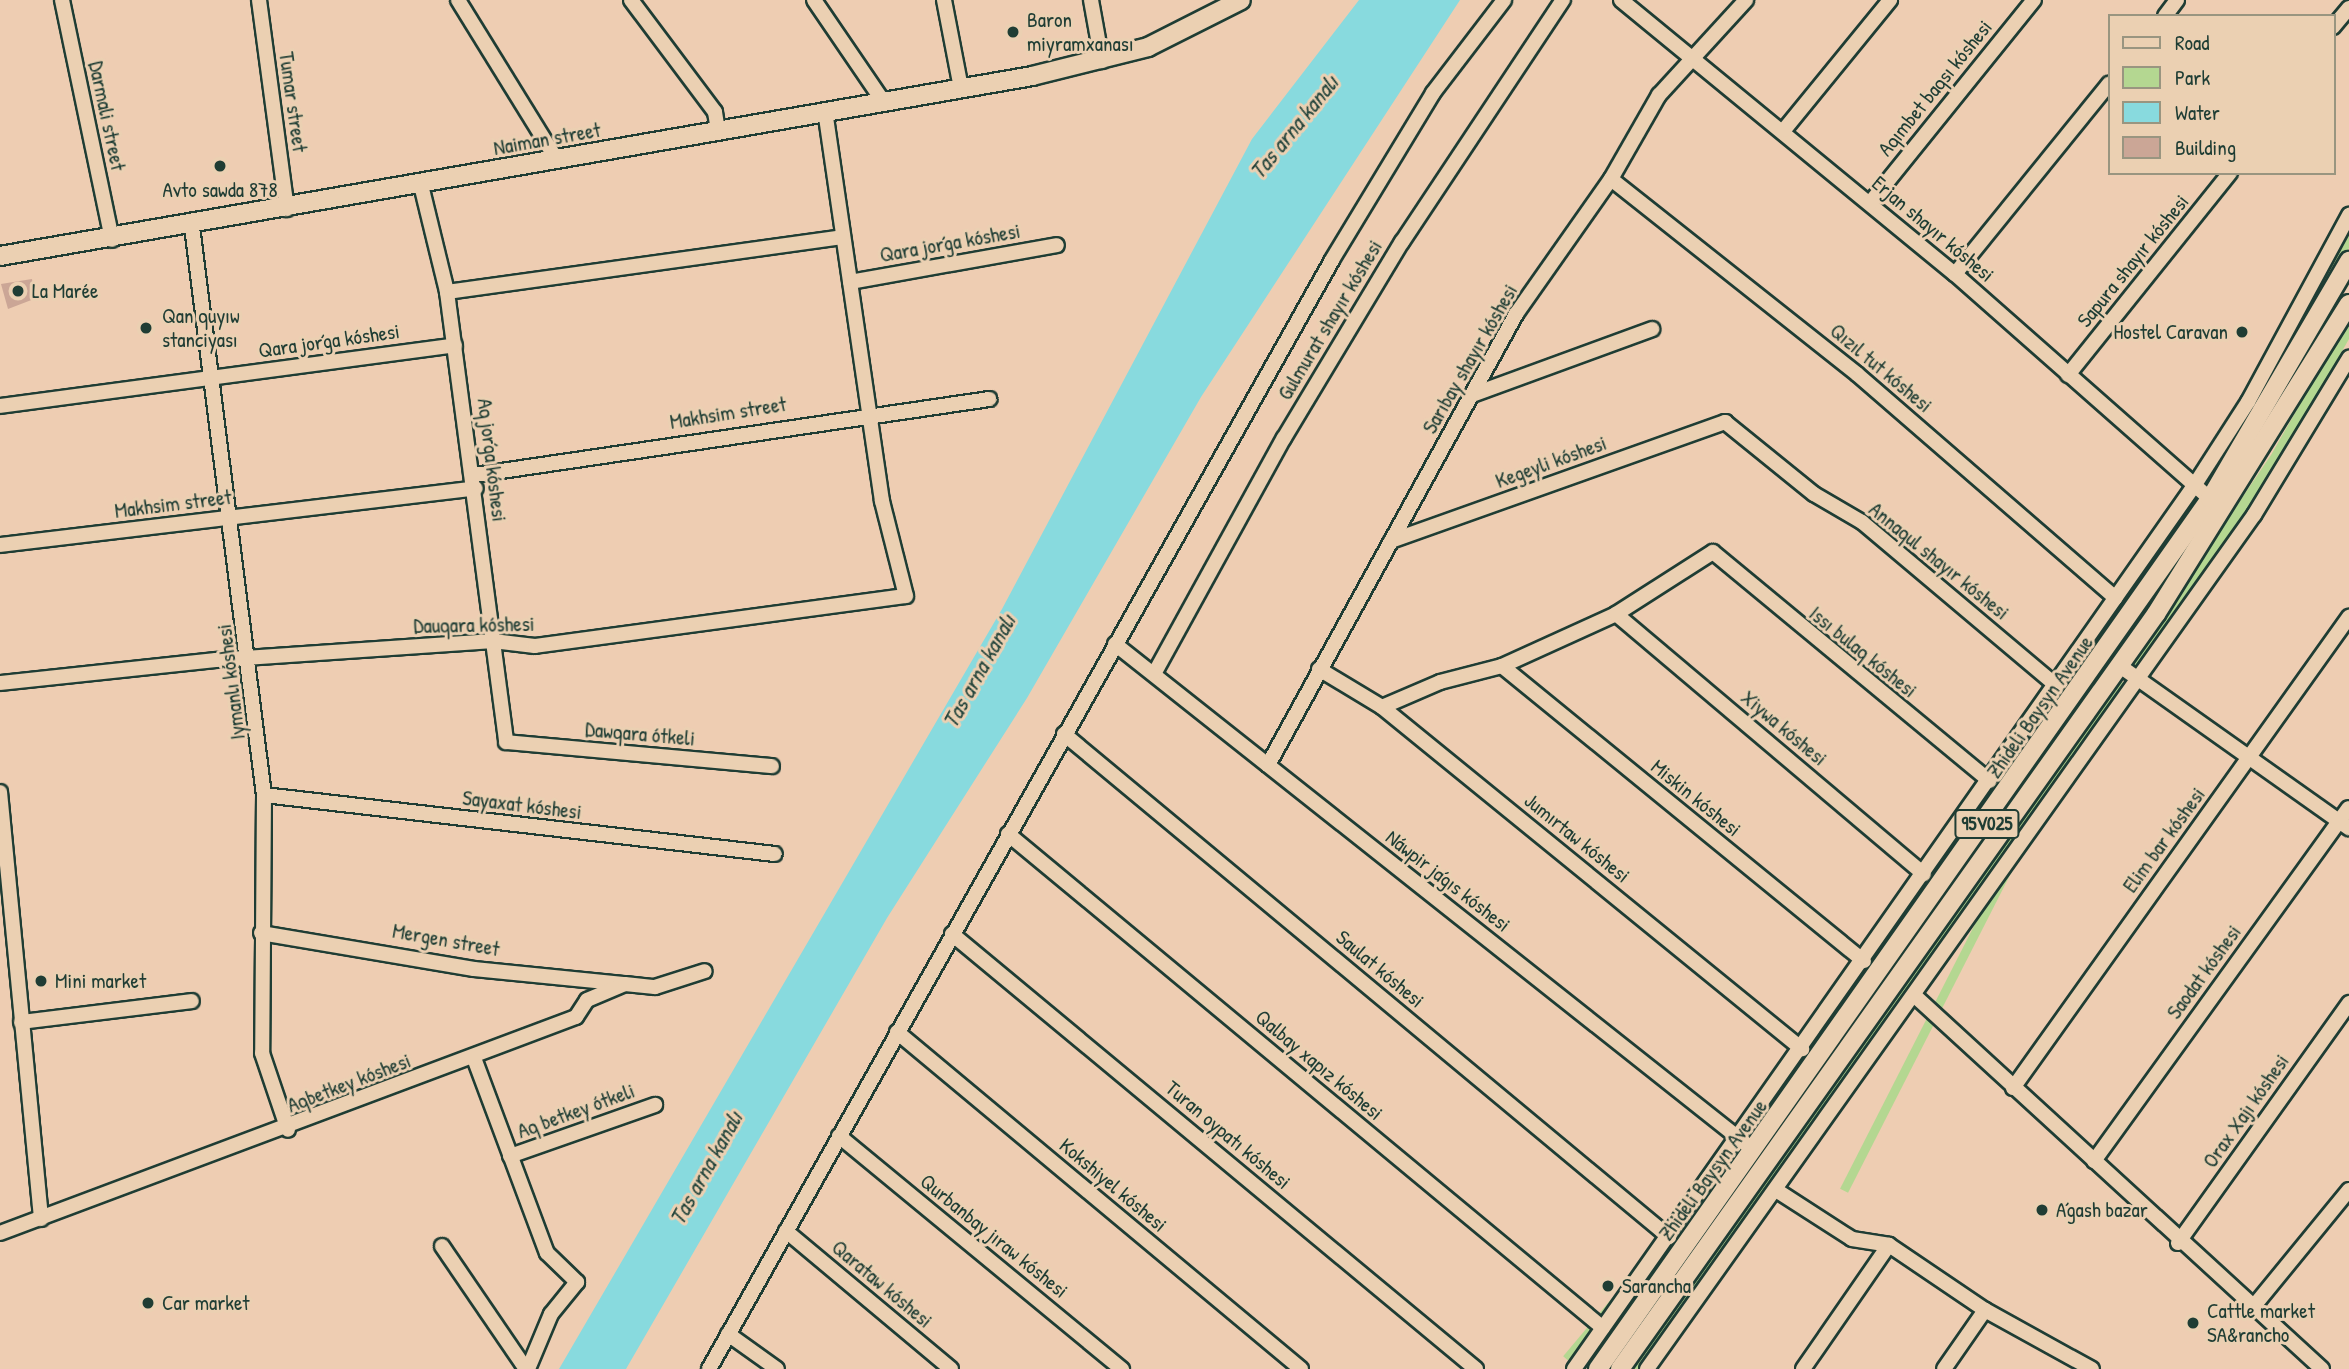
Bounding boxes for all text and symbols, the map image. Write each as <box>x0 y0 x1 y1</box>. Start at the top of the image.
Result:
place label: Baron miyramxanası <box>1027 7 1134 57</box>
legend <box>2108 14 2335 175</box>
street label: Aqımbet baqsı kóshesi <box>1873 15 1997 161</box>
marker: Baron miyramxanası <box>1005 24 1021 40</box>
text: Road <box>2175 28 2209 57</box>
street label: Tumar street <box>273 50 313 154</box>
street label: Darmali street <box>83 59 131 173</box>
text: Park <box>2175 63 2210 92</box>
water label: Tas arna kanalı <box>1244 69 1344 185</box>
text: Water <box>2175 98 2220 127</box>
street label: Naiman street <box>491 117 603 161</box>
text: Building <box>2175 133 2236 162</box>
marker: Avto sawda 878 <box>212 158 228 174</box>
street label: Erjan shayır kóshesi <box>1867 171 1999 287</box>
place label: Avto sawda 878 <box>162 177 278 203</box>
street label: Sapura shayır kóshesi <box>2072 190 2194 332</box>
street label: Qara jorǵa kóshesi <box>878 218 1022 268</box>
street label: Gulmurat shayır kóshesi <box>1272 236 1388 404</box>
place label: La Marée <box>32 278 98 304</box>
street label: Sarıbay shayır kóshesi <box>1417 280 1523 438</box>
marker: La Marée <box>10 283 26 299</box>
place label: Qan quyıw stanciyası <box>162 303 240 353</box>
marker: Qan quyıw stanciyası <box>136 318 156 338</box>
street label: Qızıl tut kóshesi <box>1825 318 1937 418</box>
street label: Qara jorǵa kóshesi <box>257 319 401 363</box>
place label: Hostel Caravan <box>2113 319 2228 345</box>
marker: Hostel Caravan <box>2234 324 2250 340</box>
street label: Makhsim street <box>668 391 788 435</box>
street label: Aq jorǵa kóshesi <box>472 397 512 523</box>
street label: Kegeyli kóshesi <box>1492 430 1610 494</box>
street label: Makhsim street <box>113 484 233 524</box>
street label: Annaqul shayır kóshesi <box>1864 497 2014 625</box>
street label: Issı bulaq kóshesi <box>1804 601 1922 703</box>
water label: Tas arna kanalı <box>936 609 1022 733</box>
street label: Dauqara kóshesi <box>413 611 535 639</box>
street label: Iymanlı kóshesi <box>211 623 251 741</box>
street label: Zhideli Baysyn Avenue <box>1981 631 2099 783</box>
street label: Xiywa kóshesi <box>1736 685 1832 771</box>
street label: Dawqara ótkeli <box>584 717 696 751</box>
street label: Miskin kóshesi <box>1646 754 1746 842</box>
street label: Elim bar kóshesi <box>2117 783 2211 897</box>
street label: Sayaxat kóshesi <box>461 785 583 825</box>
street label: Jumırtaw kóshesi <box>1519 788 1635 888</box>
road number: 95V025 <box>1954 808 2020 839</box>
street label: Náwpir jaǵıs kóshesi <box>1381 825 1515 937</box>
street label: Mergen street <box>390 918 502 962</box>
street label: Saodat kóshesi <box>2161 920 2247 1024</box>
street label: Saulat kóshesi <box>1331 925 1429 1013</box>
place label: Mini market <box>55 968 146 994</box>
marker: Mini market <box>33 973 49 989</box>
street label: Qalbay xapız kóshesi <box>1250 1004 1388 1126</box>
street label: Aqbetkey kóshesi <box>284 1048 414 1118</box>
street label: Orax Xajı kóshesi <box>2198 1049 2294 1173</box>
street label: Turan oypatı kóshesi <box>1160 1075 1296 1195</box>
street label: Aq betkey ótkeli <box>514 1078 638 1144</box>
street label: Zhideli Baysyn Avenue <box>1653 1095 1773 1245</box>
water label: Tas arna kanalı <box>663 1106 749 1230</box>
street label: Kokshiyel kóshesi <box>1054 1133 1172 1237</box>
street label: Qurbanbay jıraw kóshesi <box>915 1169 1073 1303</box>
place label: Aǵash bazar <box>2056 1197 2148 1223</box>
marker: Aǵash bazar <box>2034 1202 2050 1218</box>
street label: Qarataw kóshesi <box>827 1235 937 1333</box>
place label: Sarancha <box>1622 1273 1691 1299</box>
marker: Sarancha <box>1600 1278 1616 1294</box>
place label: Car market <box>162 1290 250 1316</box>
marker: Car market <box>140 1295 156 1311</box>
place label: Cattle market SA&rancho <box>2207 1298 2315 1348</box>
marker: Cattle market SA&rancho <box>2185 1315 2201 1331</box>

